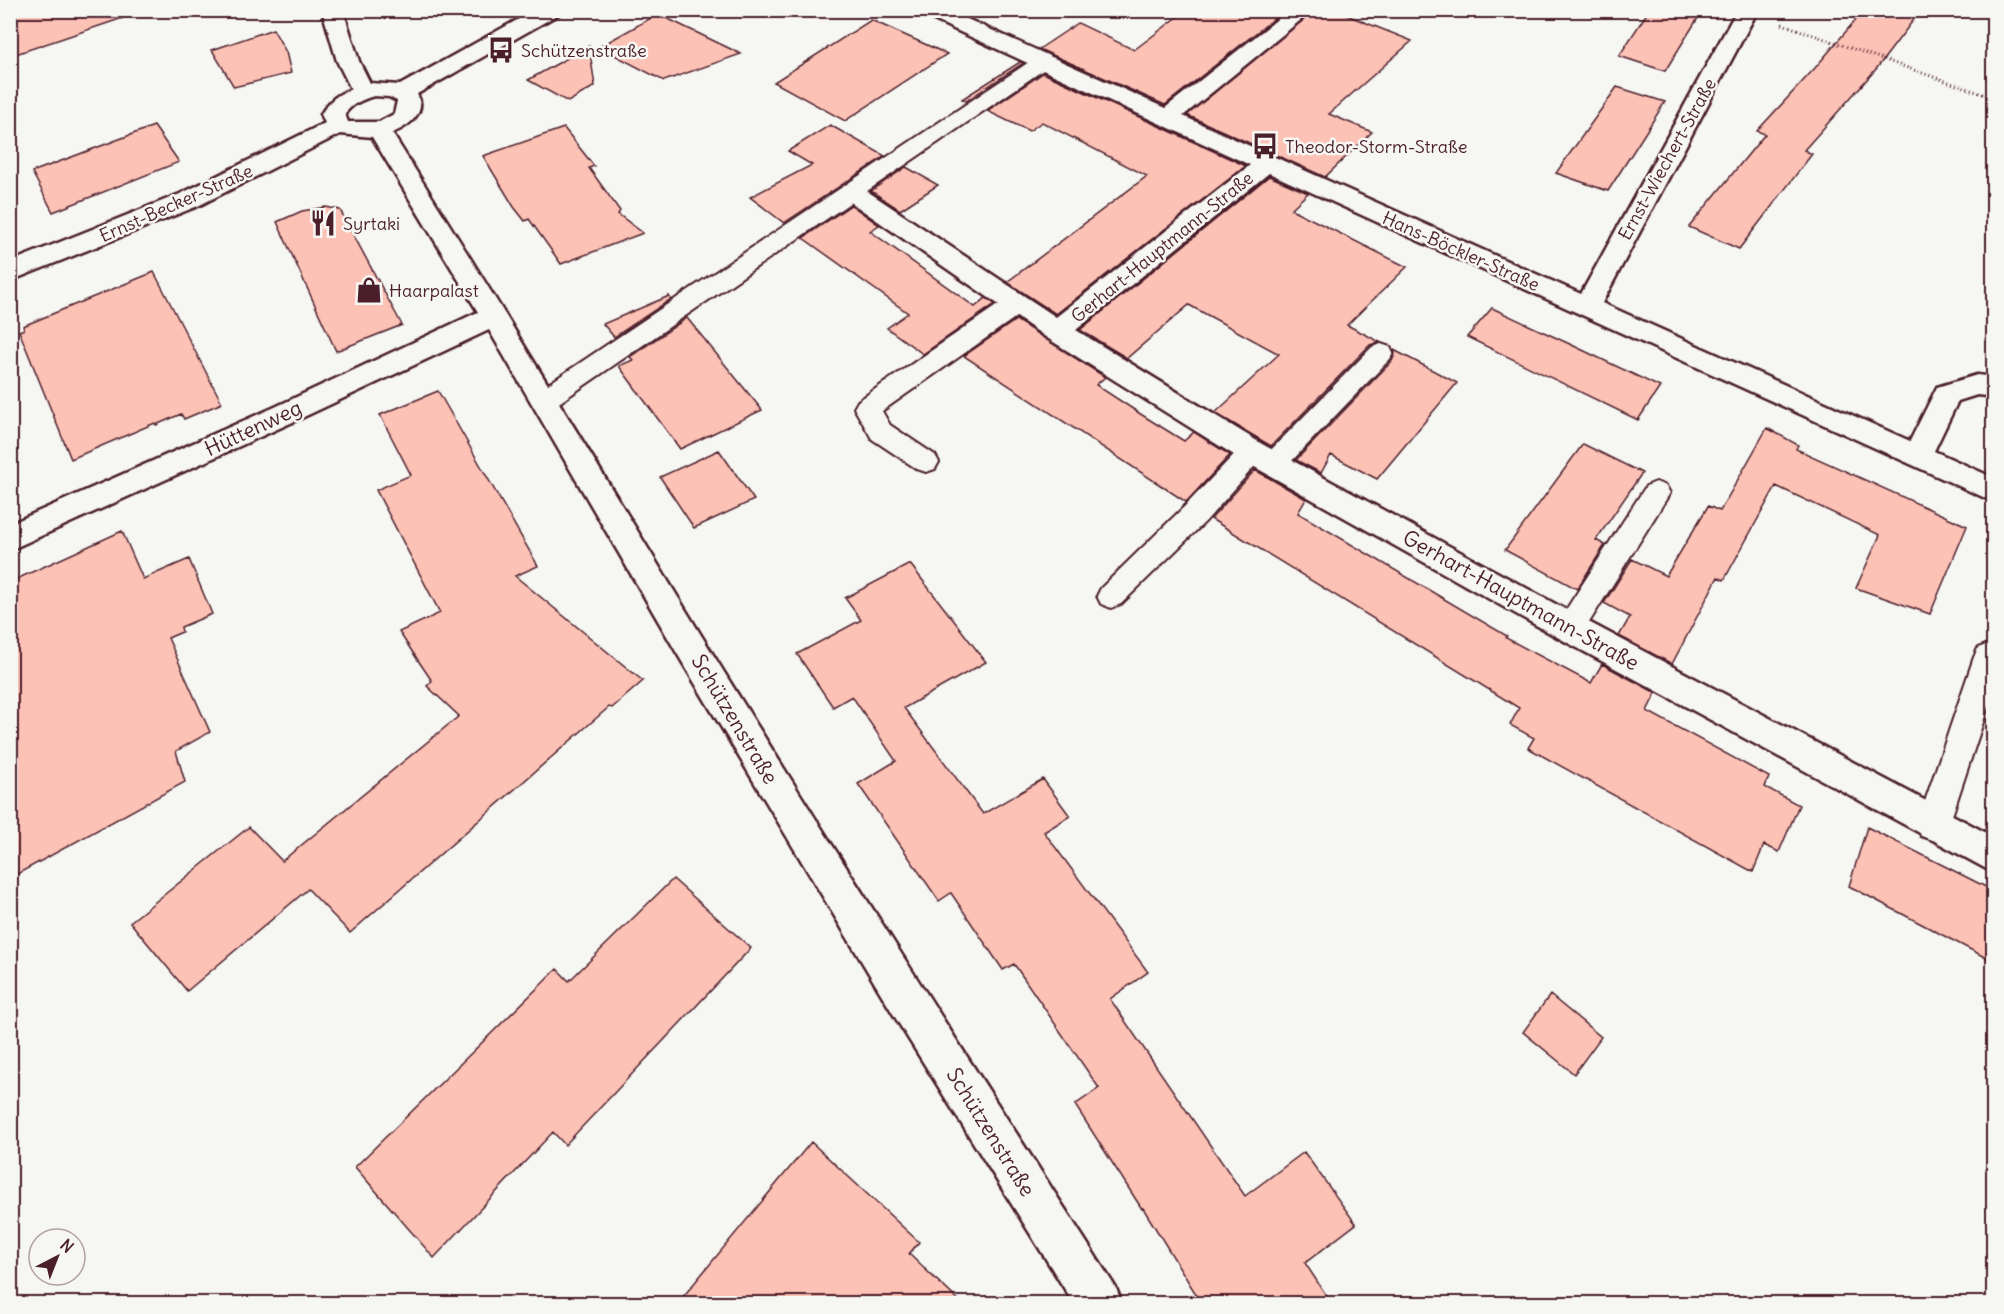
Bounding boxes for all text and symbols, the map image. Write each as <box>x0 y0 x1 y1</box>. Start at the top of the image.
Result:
bus stop icon: Schützenstraße <box>486 35 516 65</box>
place label: Schützenstraße <box>521 39 647 62</box>
street label: Ernst-Wiechert-Straße <box>1613 74 1721 244</box>
bus stop icon: Theodor-Storm-Straße <box>1250 131 1280 161</box>
place label: Theodor-Storm-Straße <box>1285 135 1468 158</box>
street label: Ernst-Becker-Straße <box>96 159 256 247</box>
street label: Gerhart-Hauptmann-Straße <box>1066 166 1258 328</box>
street label: Hans-Böckler-Straße <box>1379 206 1543 296</box>
restaurant icon: Syrtaki <box>308 208 338 238</box>
place label: Syrtaki <box>343 212 400 235</box>
shop icon: Haarpalast <box>354 275 384 305</box>
place label: Haarpalast <box>389 279 479 302</box>
street label: Hüttenweg <box>200 394 306 462</box>
street label: Gerhart-Hauptmann-Straße <box>1398 524 1644 676</box>
street label: Schützenstraße <box>686 649 784 789</box>
street label: Schützenstraße <box>941 1063 1041 1201</box>
north arrow <box>27 1227 87 1287</box>
text: N <box>56 1235 78 1257</box>

